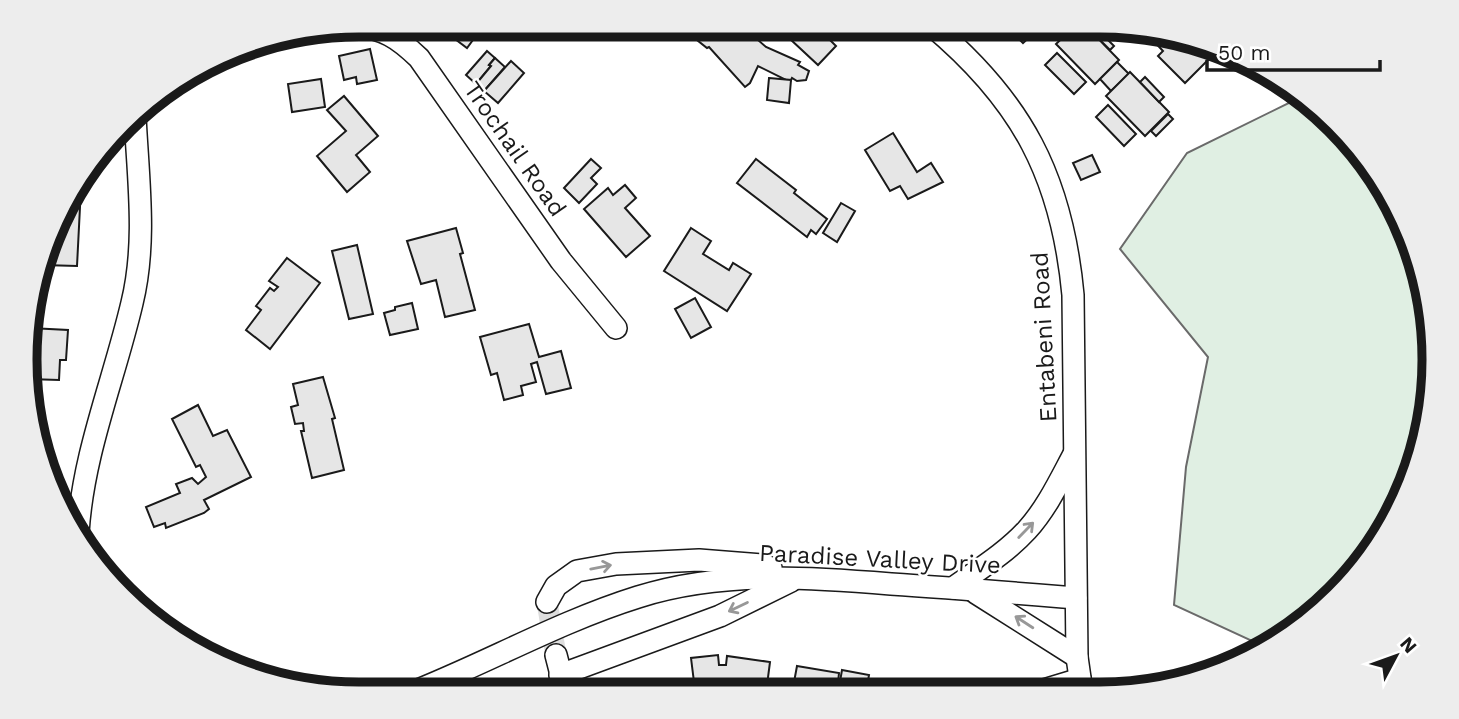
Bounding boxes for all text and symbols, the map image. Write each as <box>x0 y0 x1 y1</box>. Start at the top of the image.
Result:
scale bar <box>1207 28 1380 72</box>
text: 50 m <box>1218 40 1270 65</box>
street label: Trochail Road <box>458 76 572 222</box>
street label: Entabeni Road <box>1026 251 1062 423</box>
one-way arrow <box>1017 522 1034 539</box>
street label: Paradise Valley Drive <box>758 539 1002 579</box>
one-way arrow <box>589 559 612 573</box>
one-way arrow <box>728 600 749 614</box>
one-way arrow <box>1015 615 1034 629</box>
north arrow <box>1361 621 1431 691</box>
text: N <box>1395 632 1422 658</box>

